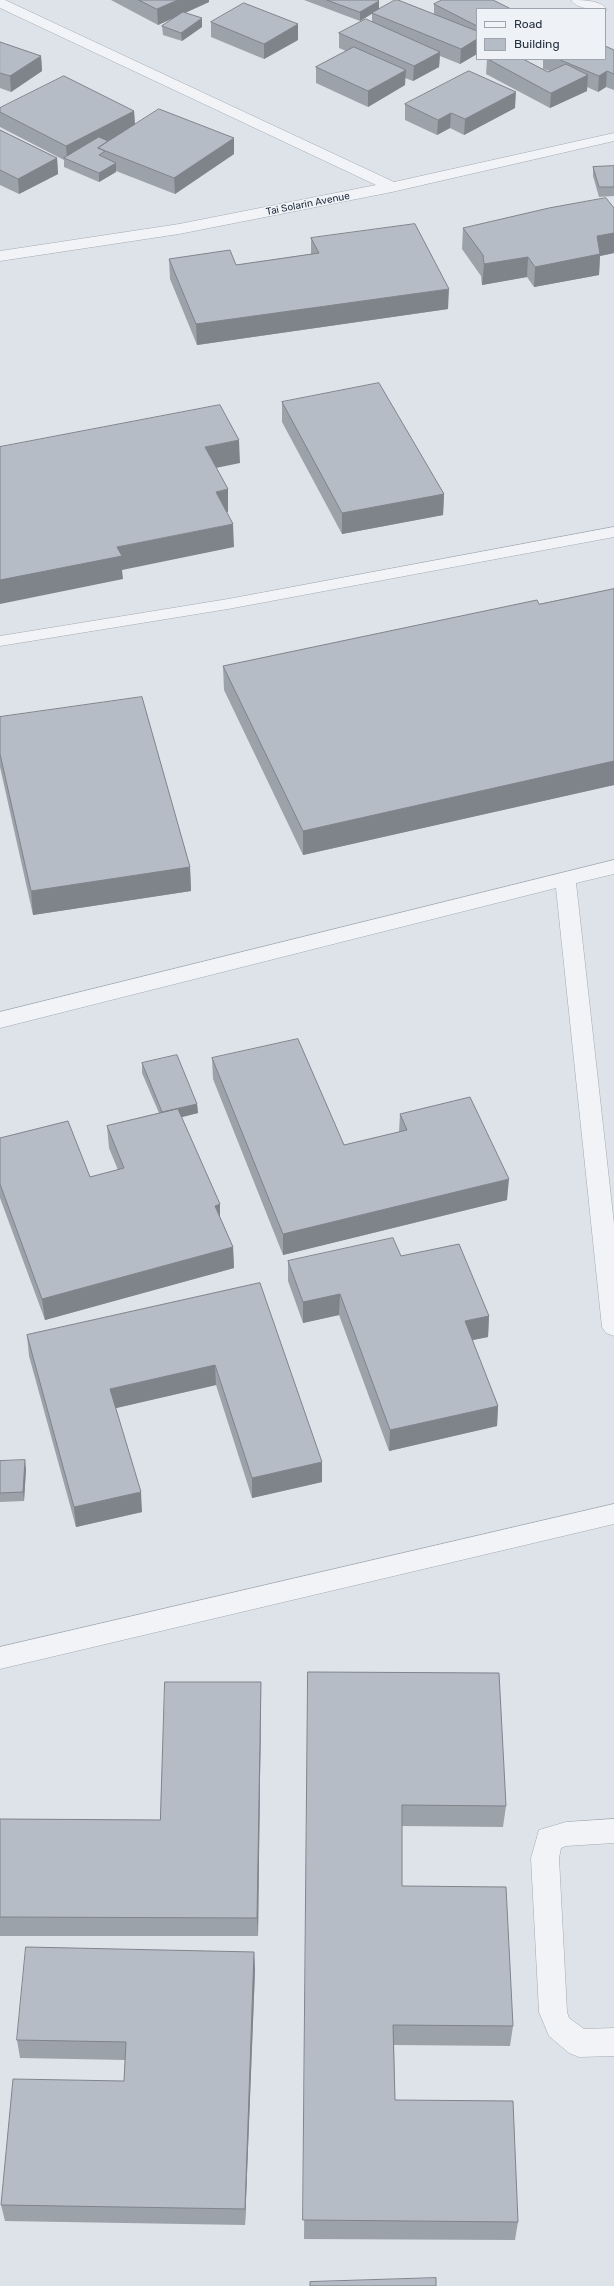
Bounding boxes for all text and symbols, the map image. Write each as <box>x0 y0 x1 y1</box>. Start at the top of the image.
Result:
legend <box>476 8 606 60</box>
text: Road <box>514 17 542 31</box>
text: Building <box>514 37 560 51</box>
street label: Tai Solarin Avenue <box>265 190 351 218</box>

